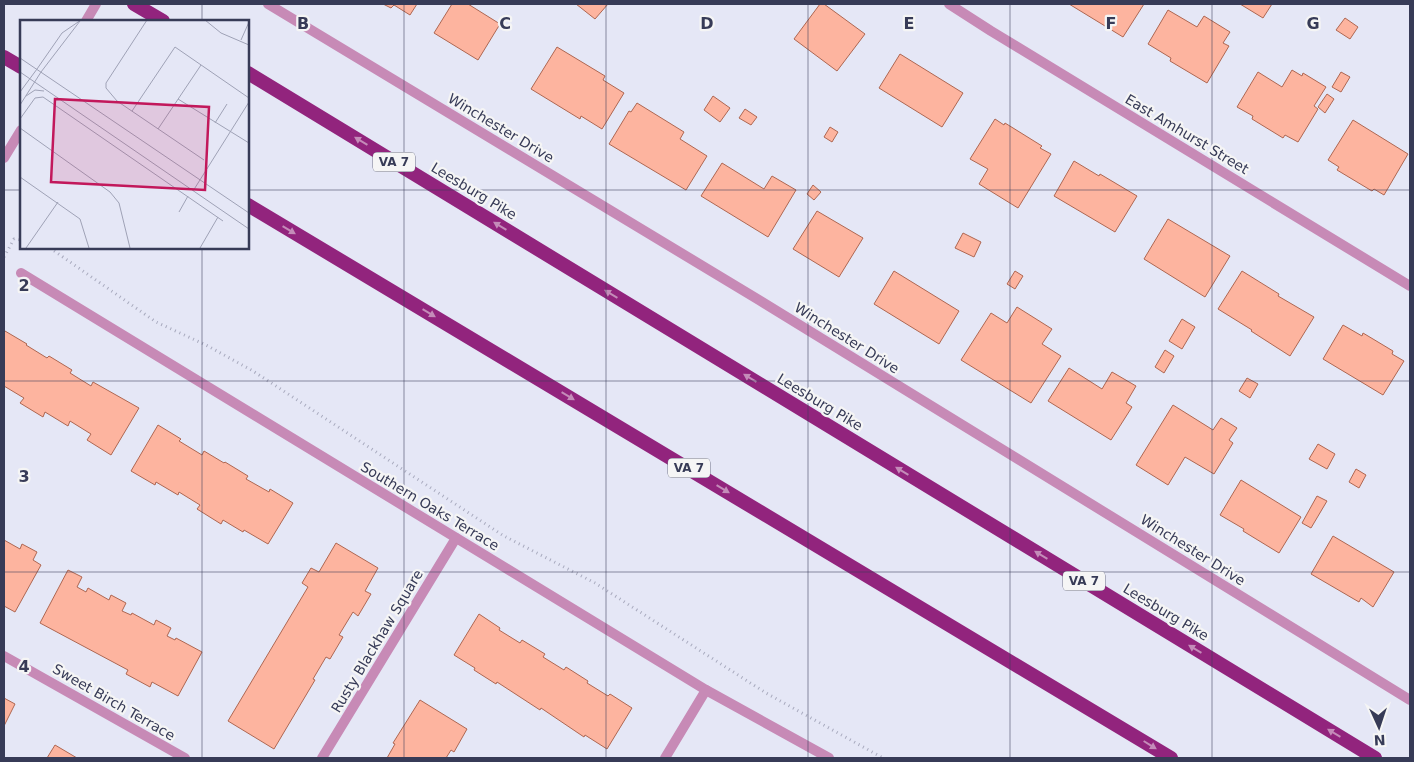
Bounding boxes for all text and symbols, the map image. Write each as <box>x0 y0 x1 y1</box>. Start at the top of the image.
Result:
text: B <box>297 14 309 33</box>
text: C <box>499 14 511 33</box>
text: D <box>700 14 714 33</box>
text: E <box>904 14 914 33</box>
text: F <box>1106 14 1116 33</box>
text: G <box>1306 14 1320 33</box>
inset map <box>20 20 249 249</box>
street label: Winchester Drive <box>445 90 557 166</box>
street label: East Amhurst Street <box>1122 91 1252 177</box>
one-way arrow <box>354 137 367 146</box>
road number: VA 7 <box>373 152 415 172</box>
street label: Leesburg Pike <box>428 159 520 223</box>
one-way arrow <box>493 221 506 230</box>
one-way arrow <box>283 225 296 234</box>
text: 2 <box>18 276 30 295</box>
one-way arrow <box>605 289 618 298</box>
street label: Winchester Drive <box>792 299 902 377</box>
one-way arrow <box>422 309 435 318</box>
street label: Leesburg Pike <box>774 370 866 434</box>
one-way arrow <box>744 374 757 383</box>
one-way arrow <box>562 392 575 401</box>
street label: Southern Oaks Terrace <box>358 458 502 554</box>
road number: VA 7 <box>668 458 710 478</box>
one-way arrow <box>896 466 909 475</box>
text: 3 <box>18 467 30 486</box>
one-way arrow <box>716 484 729 493</box>
street label: Winchester Drive <box>1138 511 1248 589</box>
one-way arrow <box>1034 550 1047 560</box>
street label: Rusty Blackhaw Square <box>328 567 426 715</box>
road number: VA 7 <box>1063 572 1105 590</box>
street label: Leesburg Pike <box>1120 580 1212 644</box>
one-way arrow <box>1188 644 1201 653</box>
text: 4 <box>18 657 30 676</box>
street label: Sweet Birch Terrace <box>50 660 178 744</box>
north arrow <box>1354 702 1404 752</box>
one-way arrow <box>1327 728 1340 737</box>
text: N <box>1373 732 1386 748</box>
one-way arrow <box>1144 741 1157 750</box>

